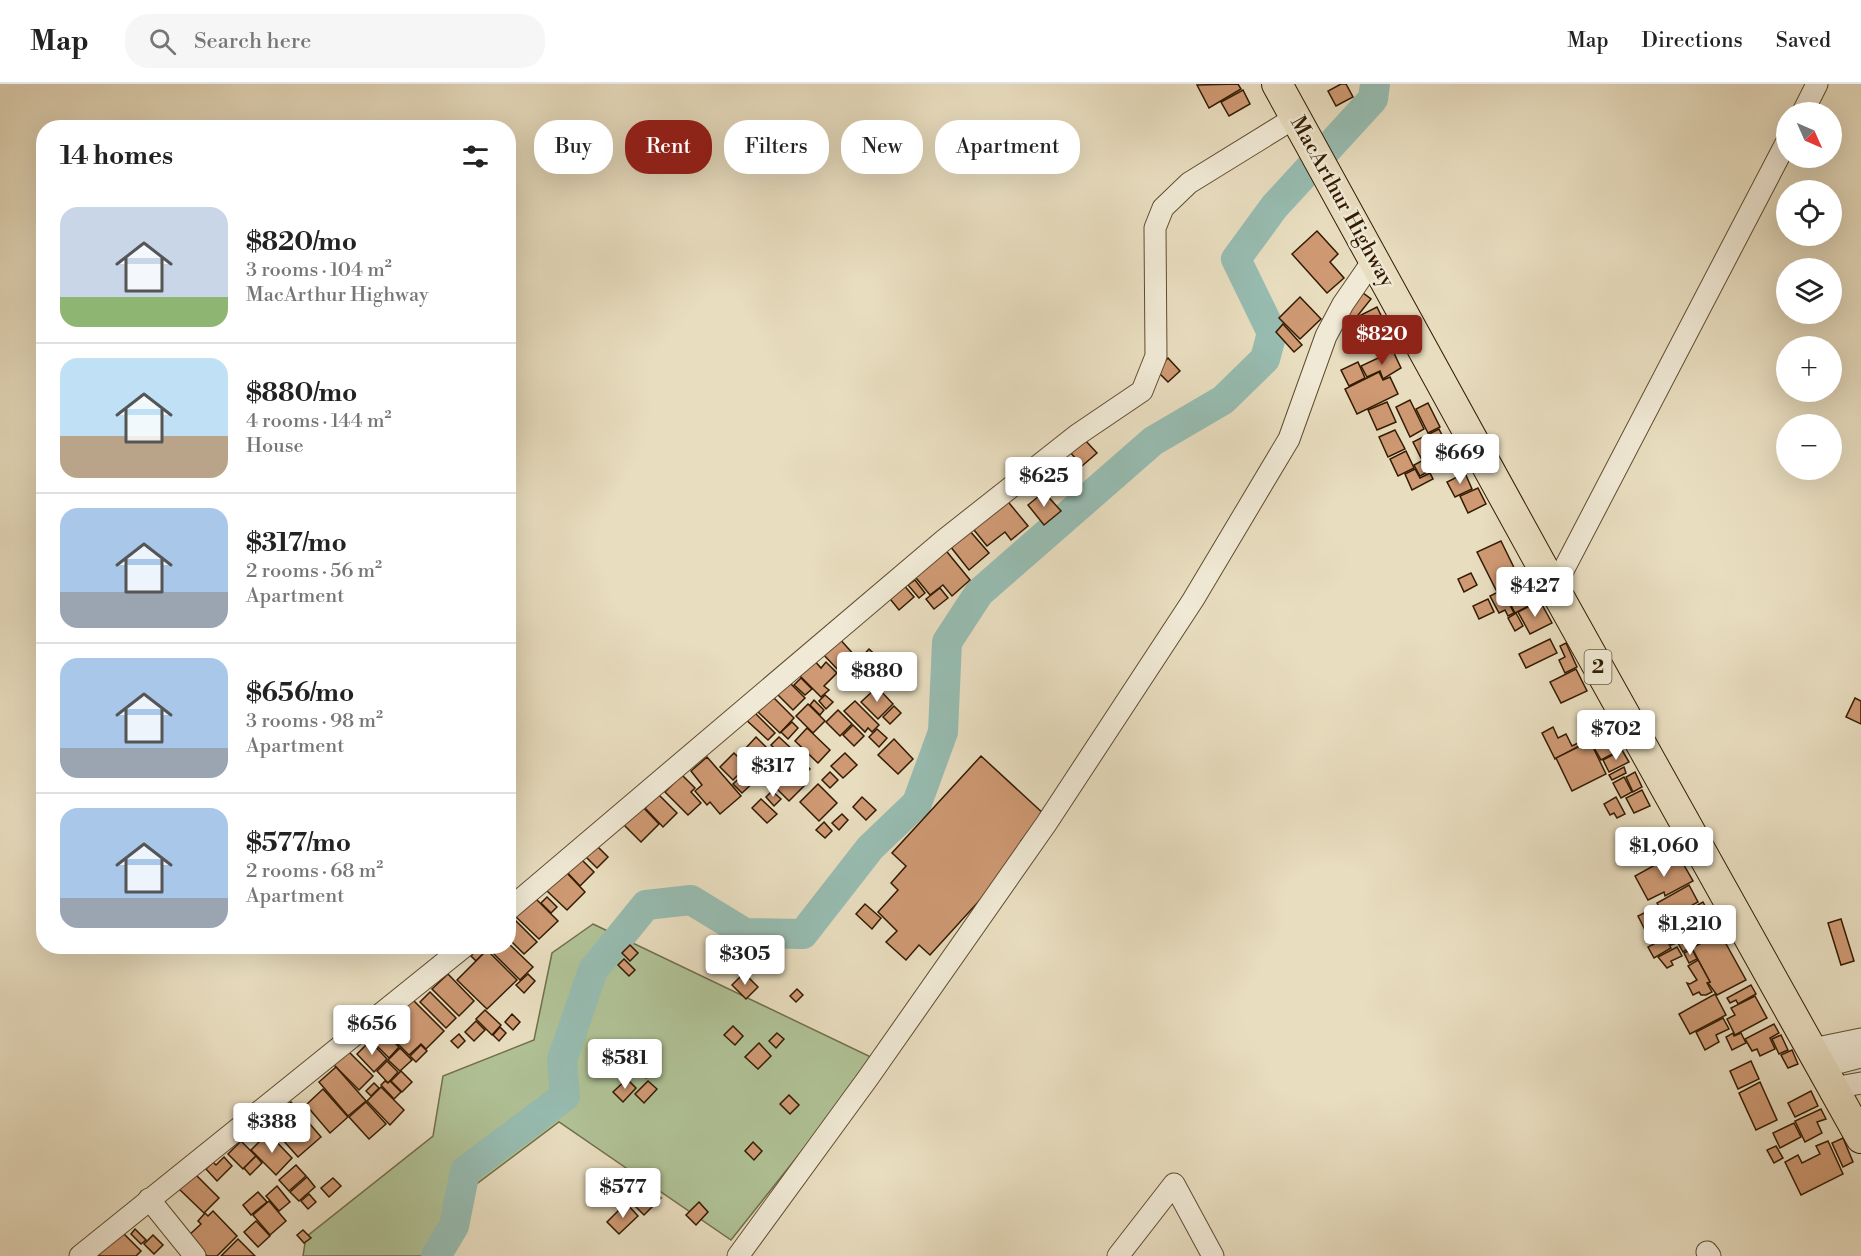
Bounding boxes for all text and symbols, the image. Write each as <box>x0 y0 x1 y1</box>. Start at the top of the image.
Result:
search box <box>125 14 545 68</box>
text: Map <box>30 24 89 59</box>
icon: search <box>146 25 179 58</box>
text: Search here <box>194 28 311 55</box>
text: Map <box>1567 28 1609 54</box>
text: Directions <box>1642 28 1743 54</box>
text: Saved <box>1776 28 1831 54</box>
north arrow <box>1776 102 1842 168</box>
map controls <box>1776 102 1842 480</box>
street label: MacArthur Highway <box>1284 112 1400 293</box>
chip: Buy <box>534 120 613 174</box>
chip: Rent <box>625 120 712 174</box>
chip: Filters <box>724 120 829 174</box>
chip: New <box>841 120 923 174</box>
chip: Apartment <box>935 120 1080 174</box>
text: 14 homes <box>60 140 173 172</box>
icon: filters <box>459 140 492 173</box>
button: locate <box>1776 180 1842 246</box>
text: $820/mo <box>246 226 357 258</box>
icon: home <box>108 231 180 303</box>
text: 3 rooms · 104 m² <box>246 258 392 283</box>
button: layers <box>1776 258 1842 324</box>
text: MacArthur Highway <box>246 283 429 308</box>
pin: $820 <box>1346 315 1418 366</box>
text: $820 <box>1356 322 1408 347</box>
button: + <box>1776 336 1842 402</box>
text: $880/mo <box>246 377 357 409</box>
icon: home <box>108 382 180 454</box>
text: 4 rooms · 144 m² <box>246 409 391 434</box>
button: − <box>1776 414 1842 480</box>
text: House <box>246 434 304 459</box>
pin: $669 <box>1424 434 1496 485</box>
text: $669 <box>1435 441 1485 466</box>
pin: $625 <box>1008 457 1080 508</box>
text: $625 <box>1019 464 1069 489</box>
text: $317/mo <box>246 527 347 559</box>
icon: home <box>108 532 180 604</box>
text: 2 rooms · 56 m² <box>246 559 382 584</box>
pin: $427 <box>1499 567 1571 618</box>
text: $427 <box>1510 574 1560 599</box>
text: Apartment <box>246 584 344 609</box>
road number: 2 <box>1584 650 1612 684</box>
pin: $880 <box>841 652 913 703</box>
text: $880 <box>851 659 903 684</box>
text: $656/mo <box>246 677 354 709</box>
icon: home <box>108 682 180 754</box>
text: 3 rooms · 98 m² <box>246 709 383 734</box>
pin: $702 <box>1580 710 1652 761</box>
text: $702 <box>1591 717 1641 742</box>
text: Apartment <box>246 734 344 759</box>
pin: $317 <box>737 747 809 798</box>
text: $317 <box>751 754 795 779</box>
text: $577/mo <box>246 827 351 859</box>
pin: $1,060 <box>1615 827 1713 878</box>
icon: home <box>108 832 180 904</box>
text: $1,060 <box>1629 834 1699 859</box>
text: 2 rooms · 68 m² <box>246 859 383 884</box>
text: Apartment <box>246 884 344 909</box>
pin: $1,210 <box>1641 905 1739 956</box>
text: $1,210 <box>1658 912 1722 937</box>
pin: $305 <box>709 935 781 986</box>
text: $305 <box>720 942 770 967</box>
pin: $656 <box>336 1005 408 1056</box>
text: $656 <box>347 1012 397 1037</box>
pin: $581 <box>589 1039 661 1090</box>
text: $581 <box>602 1046 648 1071</box>
pin: $388 <box>236 1103 308 1154</box>
text: $388 <box>247 1110 297 1135</box>
pin: $577 <box>587 1168 659 1219</box>
text: $577 <box>600 1175 647 1200</box>

